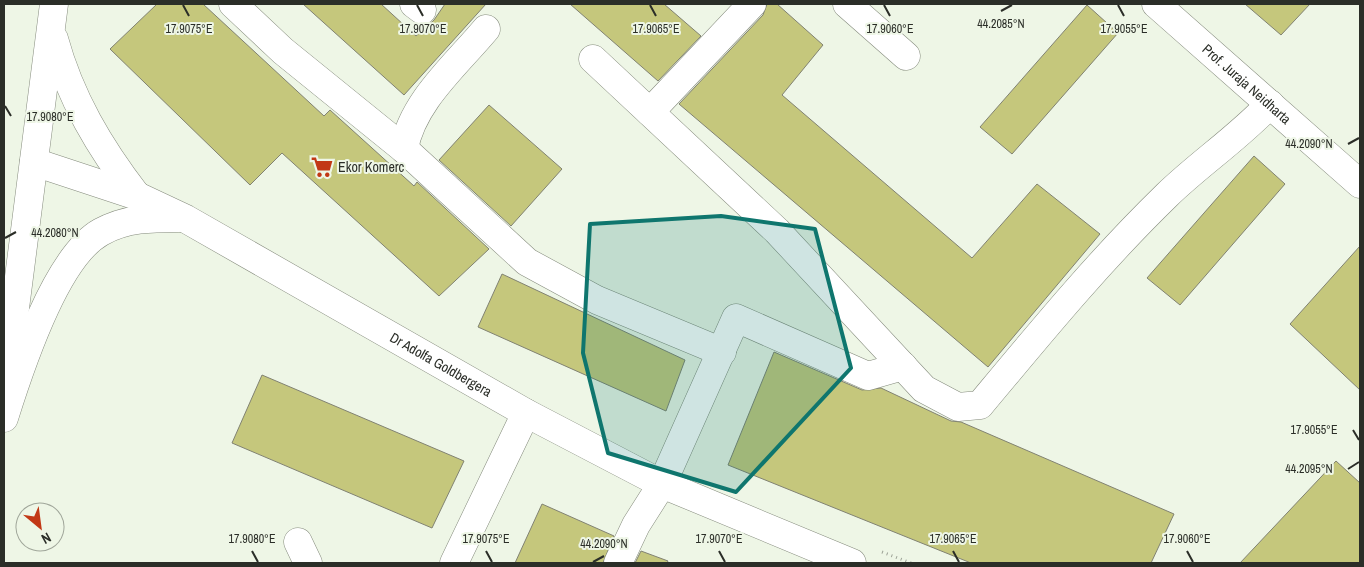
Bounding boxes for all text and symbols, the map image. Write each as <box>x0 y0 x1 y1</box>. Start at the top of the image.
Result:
text: 44.2085°N <box>977 16 1025 32</box>
text: 17.9075°E <box>166 21 212 37</box>
text: 17.9070°E <box>400 21 446 37</box>
text: 17.9065°E <box>633 21 679 37</box>
text: 17.9060°E <box>867 21 913 37</box>
text: 17.9055°E <box>1101 21 1147 37</box>
street label: Prof. Juraja Neidharta <box>1199 40 1295 128</box>
text: 17.9080°E <box>27 109 73 125</box>
text: 44.2090°N <box>1285 136 1333 152</box>
supermarket icon: Ekor Komerc <box>309 154 335 180</box>
place label: Ekor Komerc <box>338 158 405 176</box>
text: 44.2080°N <box>31 225 79 241</box>
street label: Dr Adolfa Goldbergera <box>387 328 496 401</box>
text: 17.9055°E <box>1291 422 1337 438</box>
text: 44.2095°N <box>1285 461 1333 477</box>
north arrow <box>15 502 65 552</box>
text: N <box>38 528 54 548</box>
text: 17.9080°E <box>229 531 275 547</box>
text: 17.9075°E <box>463 531 509 547</box>
text: 17.9070°E <box>696 531 742 547</box>
text: 17.9065°E <box>930 531 976 547</box>
text: 17.9060°E <box>1164 531 1210 547</box>
text: 44.2090°N <box>580 536 628 552</box>

